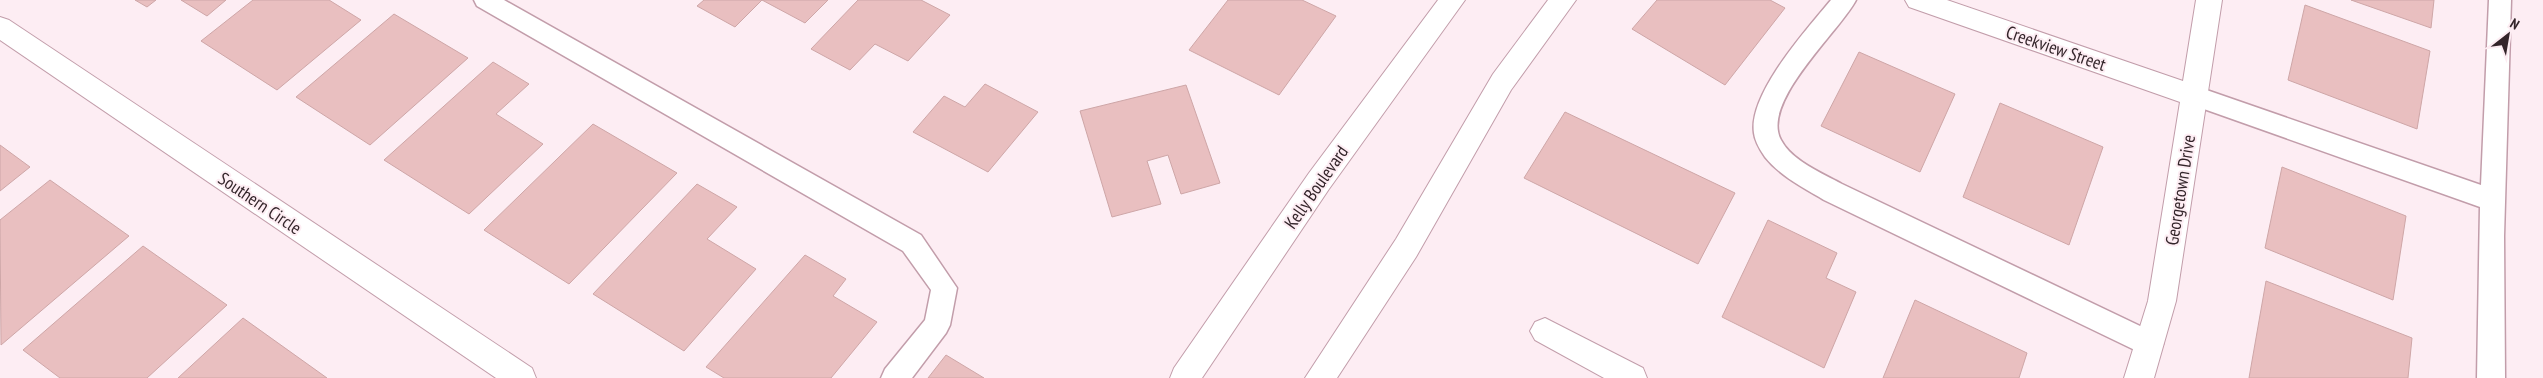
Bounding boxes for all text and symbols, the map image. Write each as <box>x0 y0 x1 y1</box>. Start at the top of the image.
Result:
north arrow <box>2483 10 2533 60</box>
text: N <box>2507 14 2523 34</box>
street label: Creekview Street <box>2003 20 2109 76</box>
street label: Georgetown Drive <box>2160 133 2200 247</box>
street label: Kelly Boulevard <box>1279 141 1353 233</box>
street label: Southern Circle <box>214 167 306 239</box>

